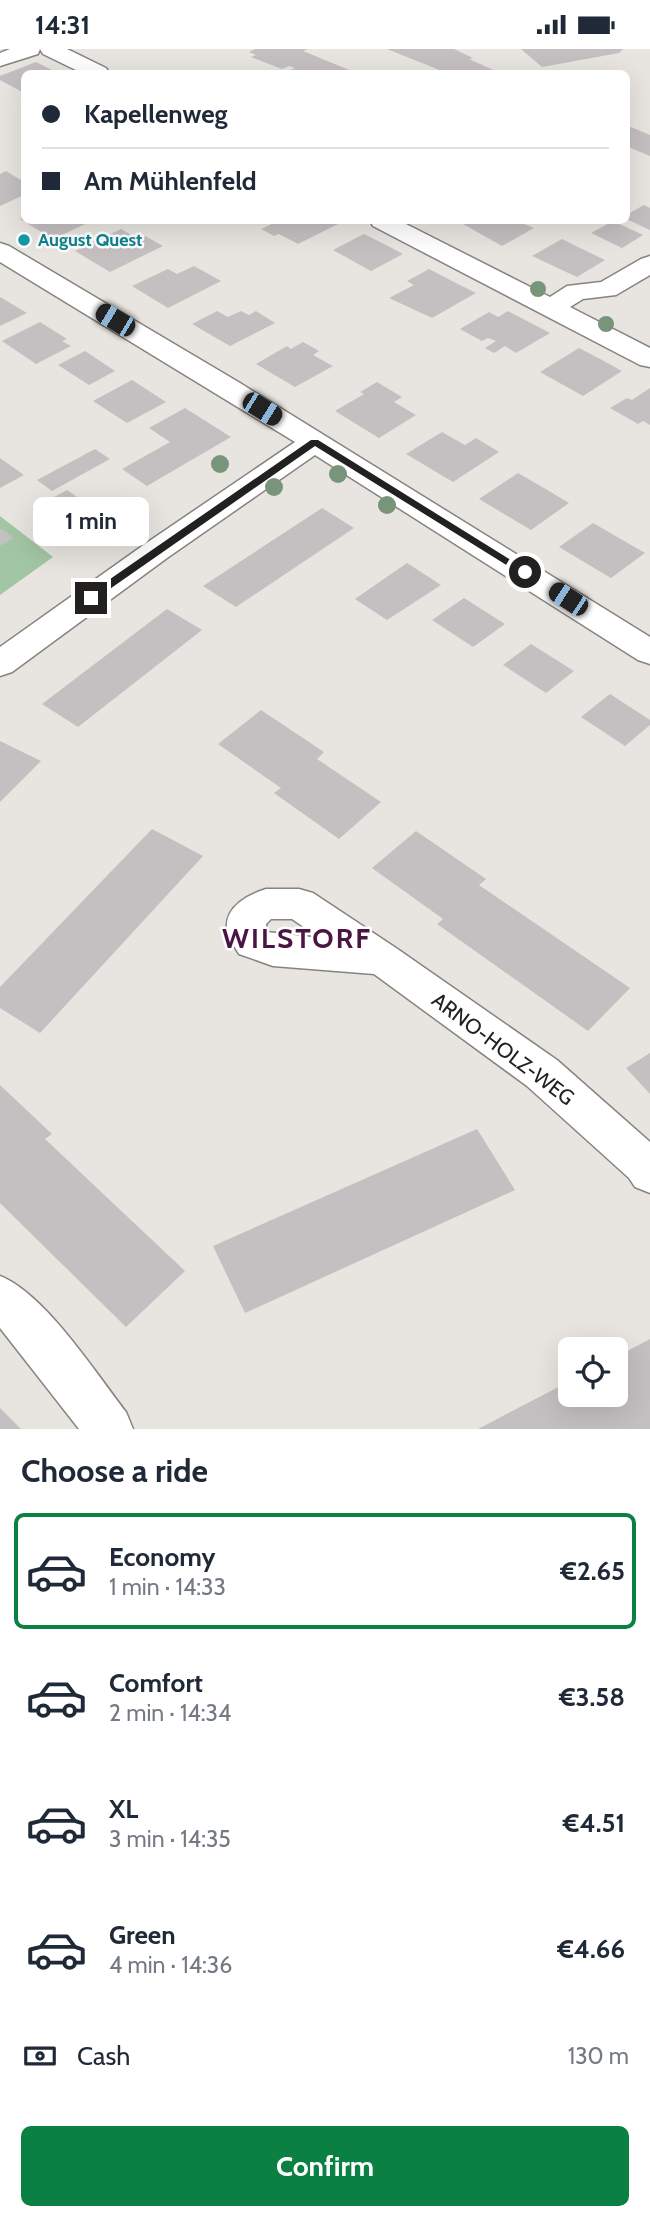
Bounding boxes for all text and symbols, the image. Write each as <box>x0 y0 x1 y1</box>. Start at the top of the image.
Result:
text: 14:31 <box>35 9 90 41</box>
text: Kapellenweg <box>84 98 228 130</box>
text: Am Mühlenfeld <box>84 165 257 197</box>
place label: August Quest <box>38 229 142 251</box>
marker: August Quest <box>16 232 32 248</box>
car <box>92 300 139 340</box>
car <box>239 389 286 429</box>
callout: 1 min <box>33 497 149 545</box>
text: 1 min <box>65 507 117 535</box>
route start <box>509 556 541 588</box>
car <box>545 579 592 619</box>
route end <box>75 582 107 614</box>
district label: WILSTORF <box>222 921 372 955</box>
street label: ARNO-HOLZ-WEG <box>427 987 579 1110</box>
map controls <box>558 1337 628 1407</box>
button: locate <box>558 1337 628 1407</box>
text: Choose a ride <box>21 1451 208 1490</box>
icon: car <box>25 1540 88 1603</box>
text: Economy <box>109 1541 215 1573</box>
text: €2.65 <box>560 1555 625 1587</box>
text: 1 min · 14:33 <box>109 1573 226 1601</box>
icon: car <box>25 1666 88 1729</box>
text: Comfort <box>109 1667 203 1699</box>
text: €3.58 <box>559 1681 625 1713</box>
text: 2 min · 14:34 <box>109 1699 231 1727</box>
icon: car <box>25 1792 88 1855</box>
text: XL <box>109 1793 138 1825</box>
text: €4.51 <box>563 1807 625 1839</box>
text: 3 min · 14:35 <box>109 1825 231 1853</box>
icon: car <box>25 1918 88 1981</box>
text: Green <box>109 1919 176 1951</box>
text: €4.66 <box>557 1933 625 1965</box>
text: 4 min · 14:36 <box>109 1951 232 1979</box>
icon: cash <box>21 2037 59 2075</box>
text: Cash <box>77 2040 130 2072</box>
text: 130 m <box>568 2042 629 2070</box>
button: Confirm <box>21 2126 629 2206</box>

